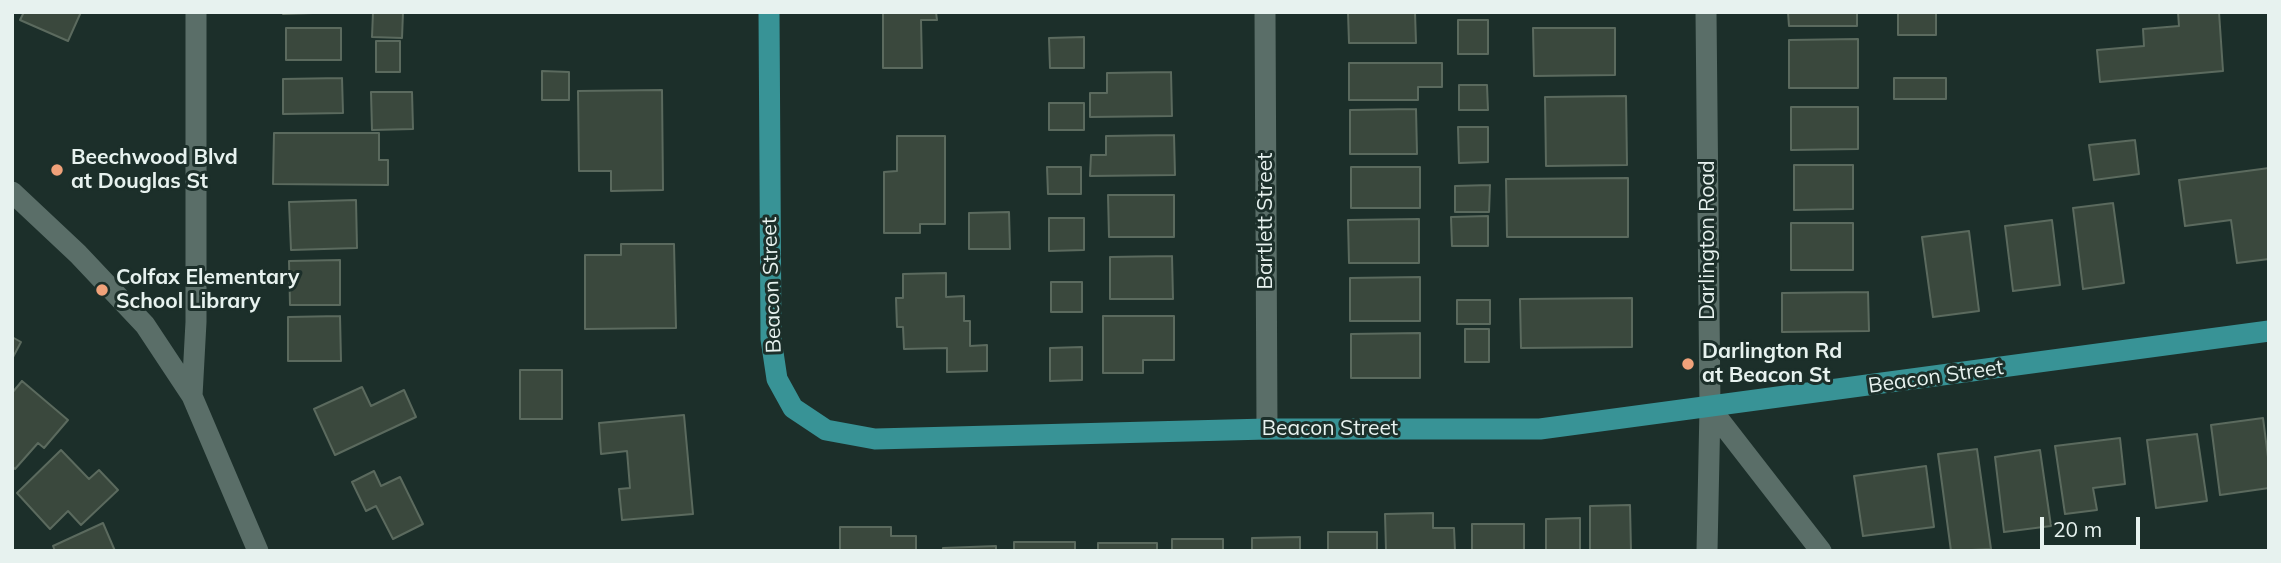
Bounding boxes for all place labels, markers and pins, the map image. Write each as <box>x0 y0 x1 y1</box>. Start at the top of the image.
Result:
place label: Beechwood Blvd at Douglas St <box>71 145 238 195</box>
marker: Beechwood Blvd at Douglas St <box>49 162 65 178</box>
place label: Colfax Elementary School Library <box>116 265 299 315</box>
marker: Colfax Elementary School Library <box>94 282 110 298</box>
place label: Darlington Rd at Beacon St <box>1702 339 1842 389</box>
marker: Darlington Rd at Beacon St <box>1680 356 1696 372</box>

